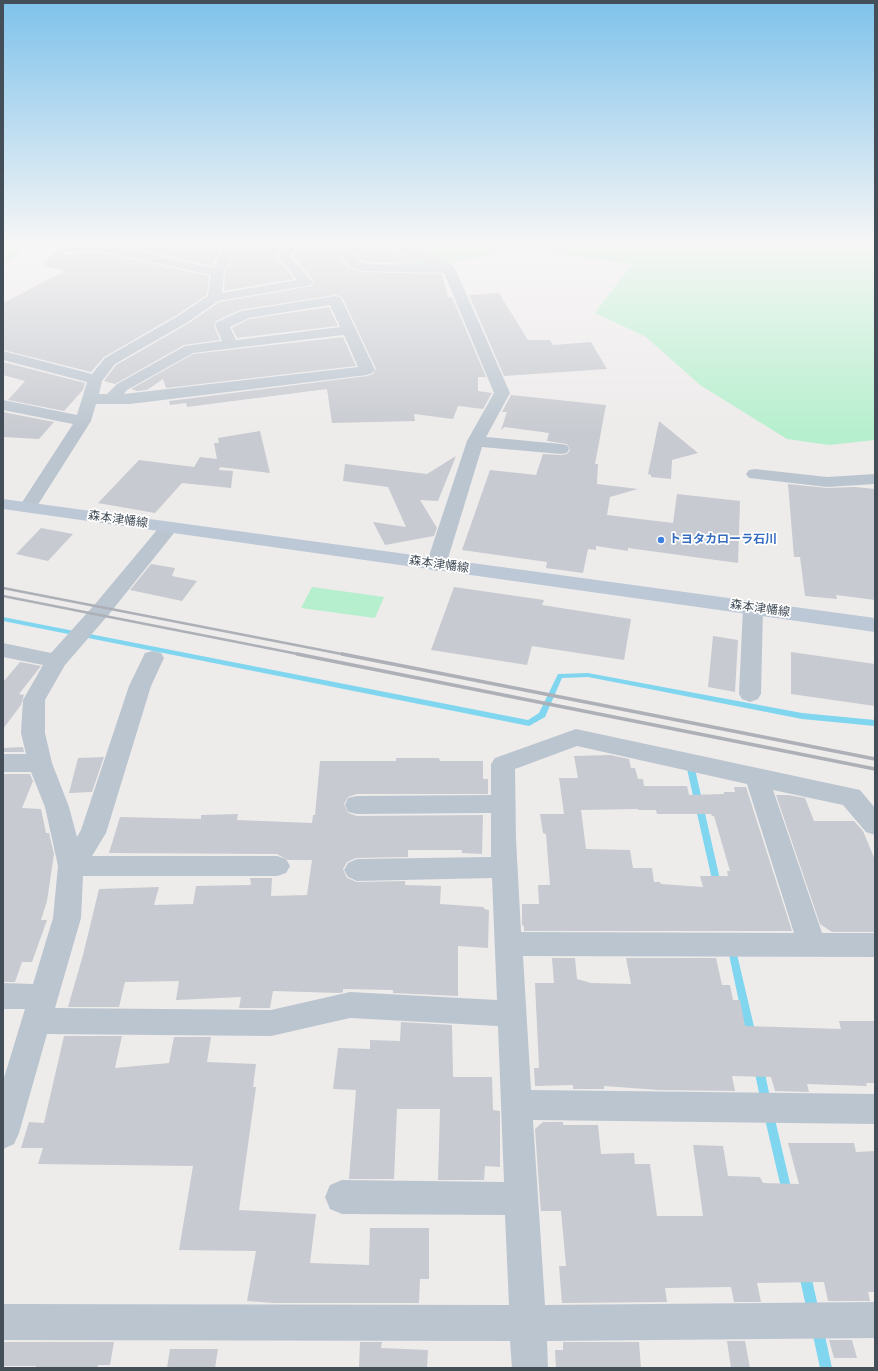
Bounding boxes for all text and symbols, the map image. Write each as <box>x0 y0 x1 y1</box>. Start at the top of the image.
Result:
street label: 森本津幡線 <box>87 509 149 531</box>
place label: トヨタカローラ石川 <box>669 533 777 547</box>
marker: トヨタカローラ石川 <box>656 535 666 545</box>
street label: 森本津幡線 <box>408 554 470 576</box>
street label: 森本津幡線 <box>729 598 791 620</box>

